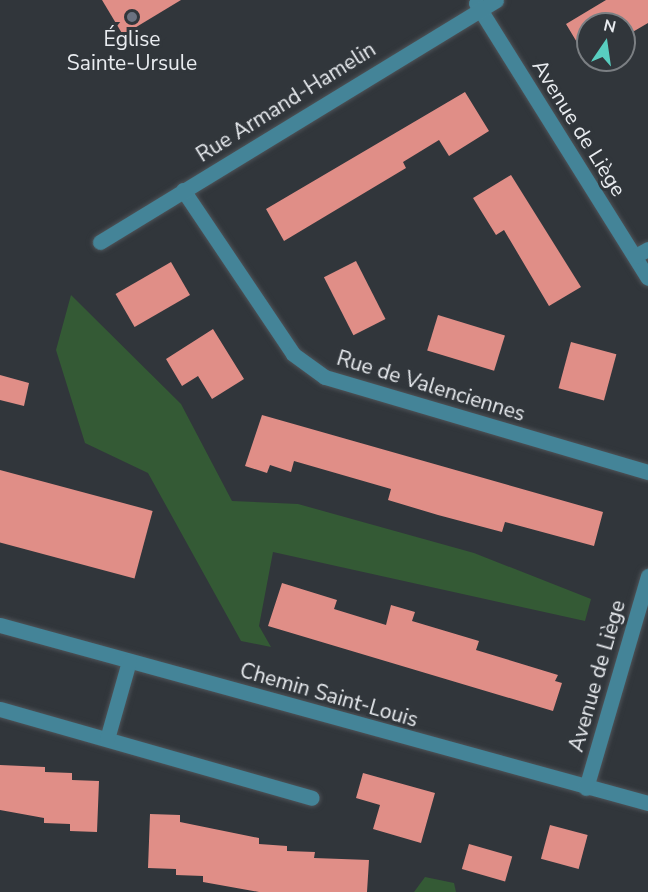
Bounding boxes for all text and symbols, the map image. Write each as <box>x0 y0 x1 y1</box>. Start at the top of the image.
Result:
marker: Église Sainte-Ursule <box>125 10 139 24</box>
north arrow <box>576 12 636 72</box>
text: N <box>601 14 618 38</box>
place label: Église Sainte-Ursule <box>67 26 197 76</box>
street label: Rue Armand-Hamelin <box>192 37 380 167</box>
street label: Avenue de Liège <box>527 55 631 201</box>
street label: Rue de Valenciennes <box>334 345 528 427</box>
street label: Avenue de Liège <box>563 597 631 755</box>
street label: Chemin Saint-Louis <box>237 658 421 732</box>

